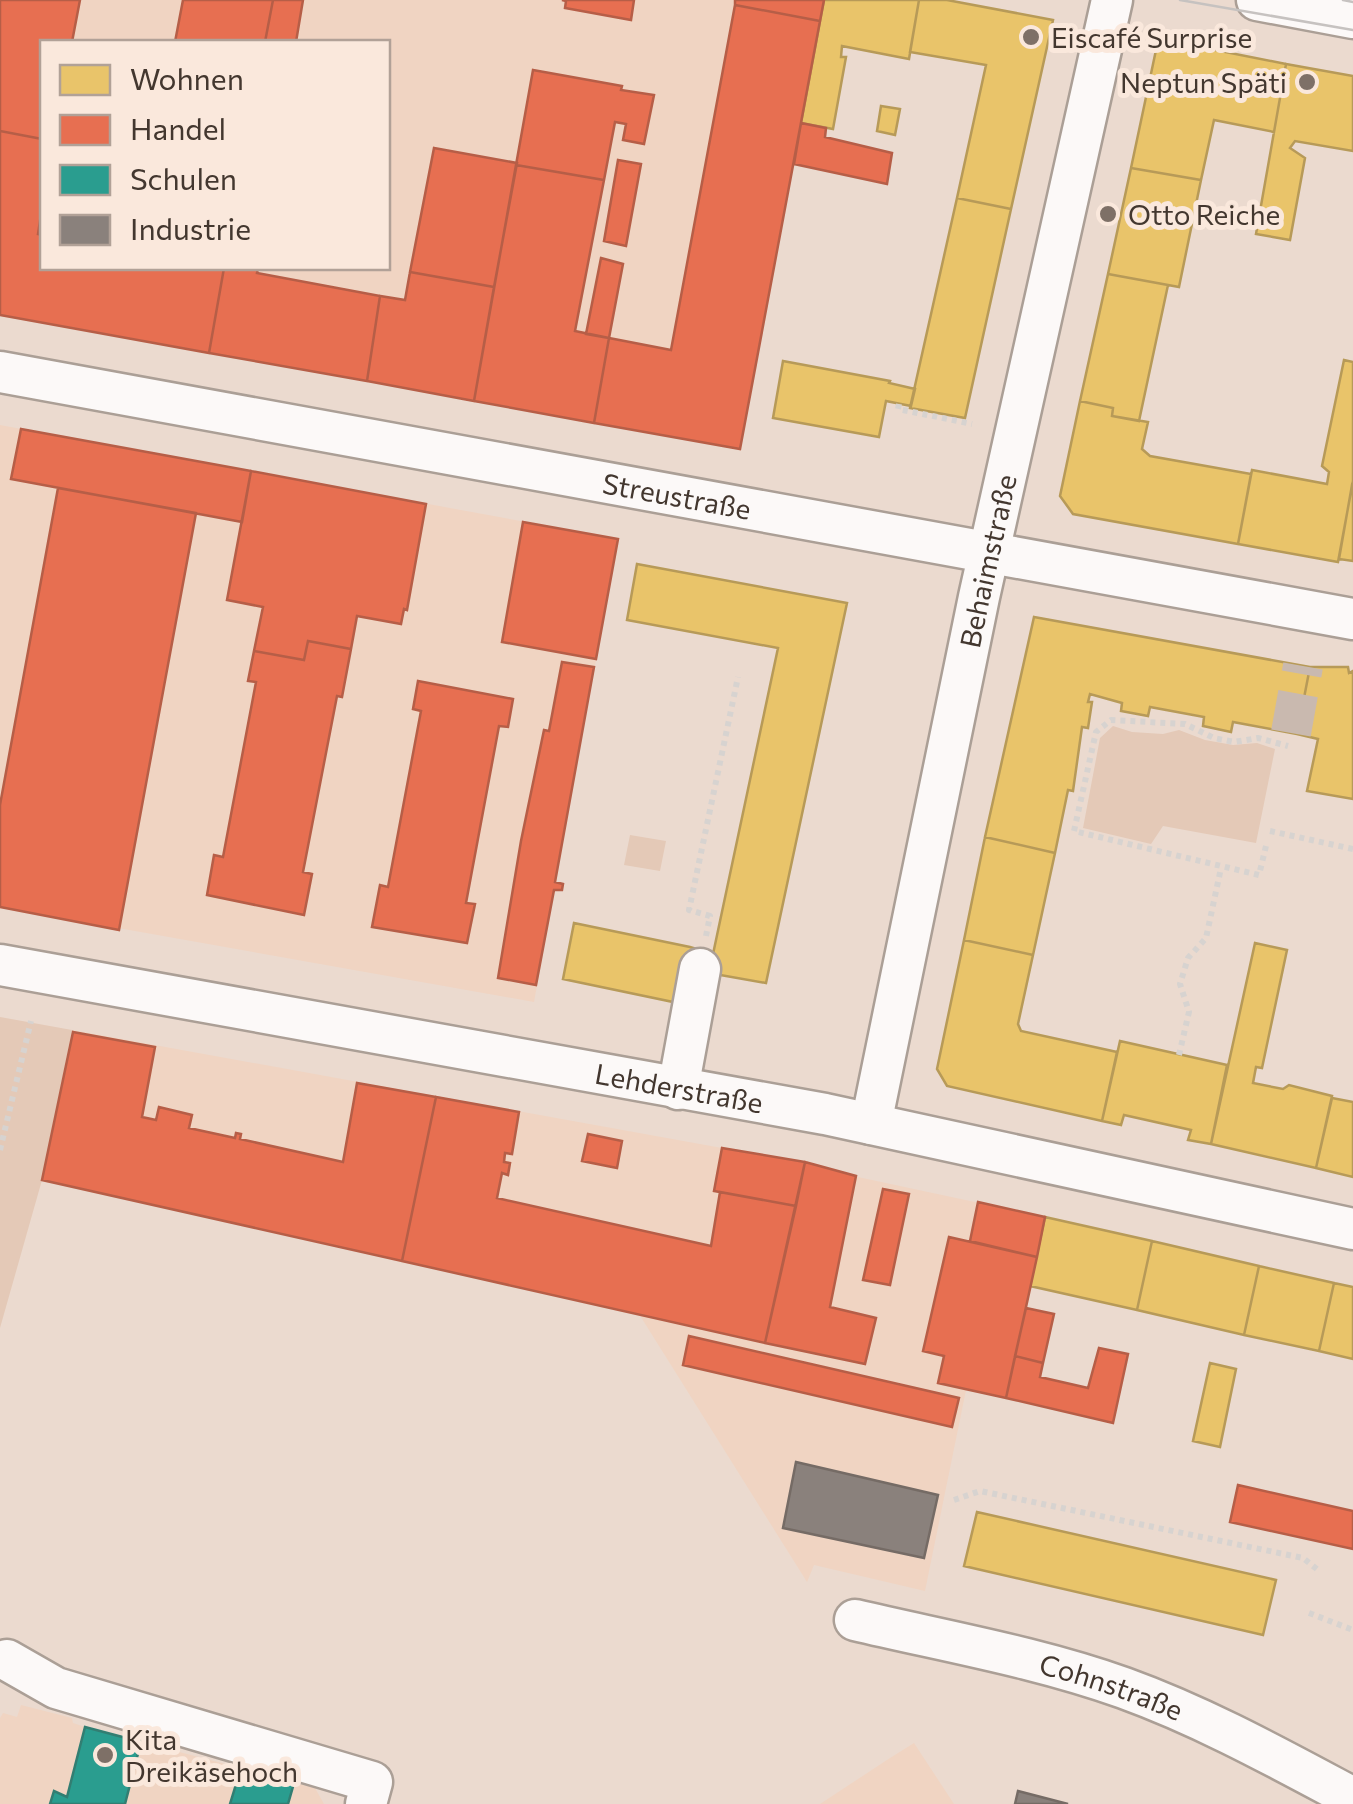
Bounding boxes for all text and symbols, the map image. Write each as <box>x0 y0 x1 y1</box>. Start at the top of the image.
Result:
place label: Eiscafé Surprise <box>1051 20 1252 54</box>
marker: Eiscafé Surprise <box>1020 26 1042 48</box>
legend <box>40 40 390 270</box>
text: Wohnen <box>130 59 244 96</box>
place label: Neptun Späti <box>1120 65 1287 99</box>
marker: Neptun Späti <box>1296 71 1318 93</box>
text: Handel <box>130 109 226 146</box>
text: Schulen <box>130 159 237 196</box>
place label: Otto Reiche <box>1128 197 1280 231</box>
marker: Otto Reiche <box>1097 203 1119 225</box>
text: Industrie <box>130 209 251 246</box>
street label: Streustraße <box>600 465 754 526</box>
street label: Behaimstraße <box>952 471 1023 651</box>
street label: Lehderstraße <box>592 1056 766 1119</box>
street label: Cohnstraße <box>1036 1646 1188 1727</box>
place label: Kita Dreikäsehoch <box>125 1722 298 1788</box>
marker: Kita Dreikäsehoch <box>94 1744 116 1766</box>

